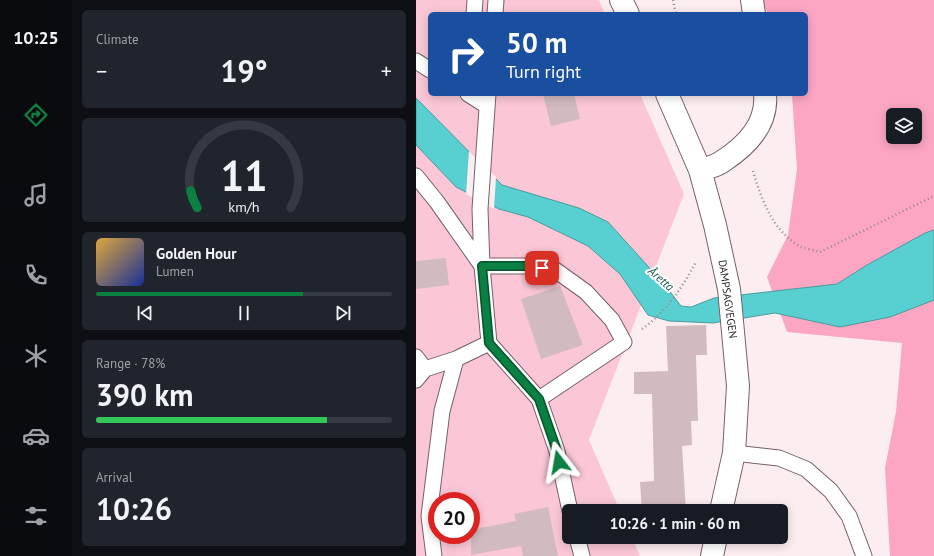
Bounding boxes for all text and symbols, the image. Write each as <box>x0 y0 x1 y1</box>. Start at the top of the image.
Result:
text: 50 m <box>506 24 567 61</box>
text: 10:25 <box>13 26 59 49</box>
icon: right <box>440 28 492 80</box>
text: Climate <box>96 31 139 48</box>
text: 19° <box>220 51 268 90</box>
text: − <box>96 57 107 85</box>
text: + <box>381 57 392 85</box>
text: Turn right <box>506 60 581 83</box>
icon: directions <box>22 101 50 129</box>
map controls <box>886 108 922 144</box>
button: layers <box>886 108 922 144</box>
text: 11 <box>220 149 268 202</box>
icon: music <box>22 181 50 209</box>
text: km/h <box>228 197 260 216</box>
text: Golden Hour <box>156 244 236 263</box>
pin <box>525 251 559 285</box>
icon: arrive <box>531 257 553 279</box>
street label: DAMPSAGVEGEN <box>716 259 740 339</box>
icon: phone <box>22 261 50 289</box>
text: Lumen <box>156 263 194 280</box>
water label: Åretta <box>645 263 678 294</box>
icon: previous <box>134 302 156 324</box>
icon: pause <box>233 302 255 324</box>
icon: next <box>332 302 354 324</box>
icon: climate <box>22 342 50 370</box>
text: Range · 78% <box>96 355 165 372</box>
text: 390 km <box>96 375 194 414</box>
icon: car <box>22 422 50 450</box>
position arrow <box>538 441 580 483</box>
text: Arrival <box>96 469 132 486</box>
text: 10:26 <box>96 489 172 528</box>
speed limit sign: 20 <box>428 492 480 544</box>
icon: filters <box>22 502 50 530</box>
text: 10:26 · 1 min · 60 m <box>610 514 740 533</box>

